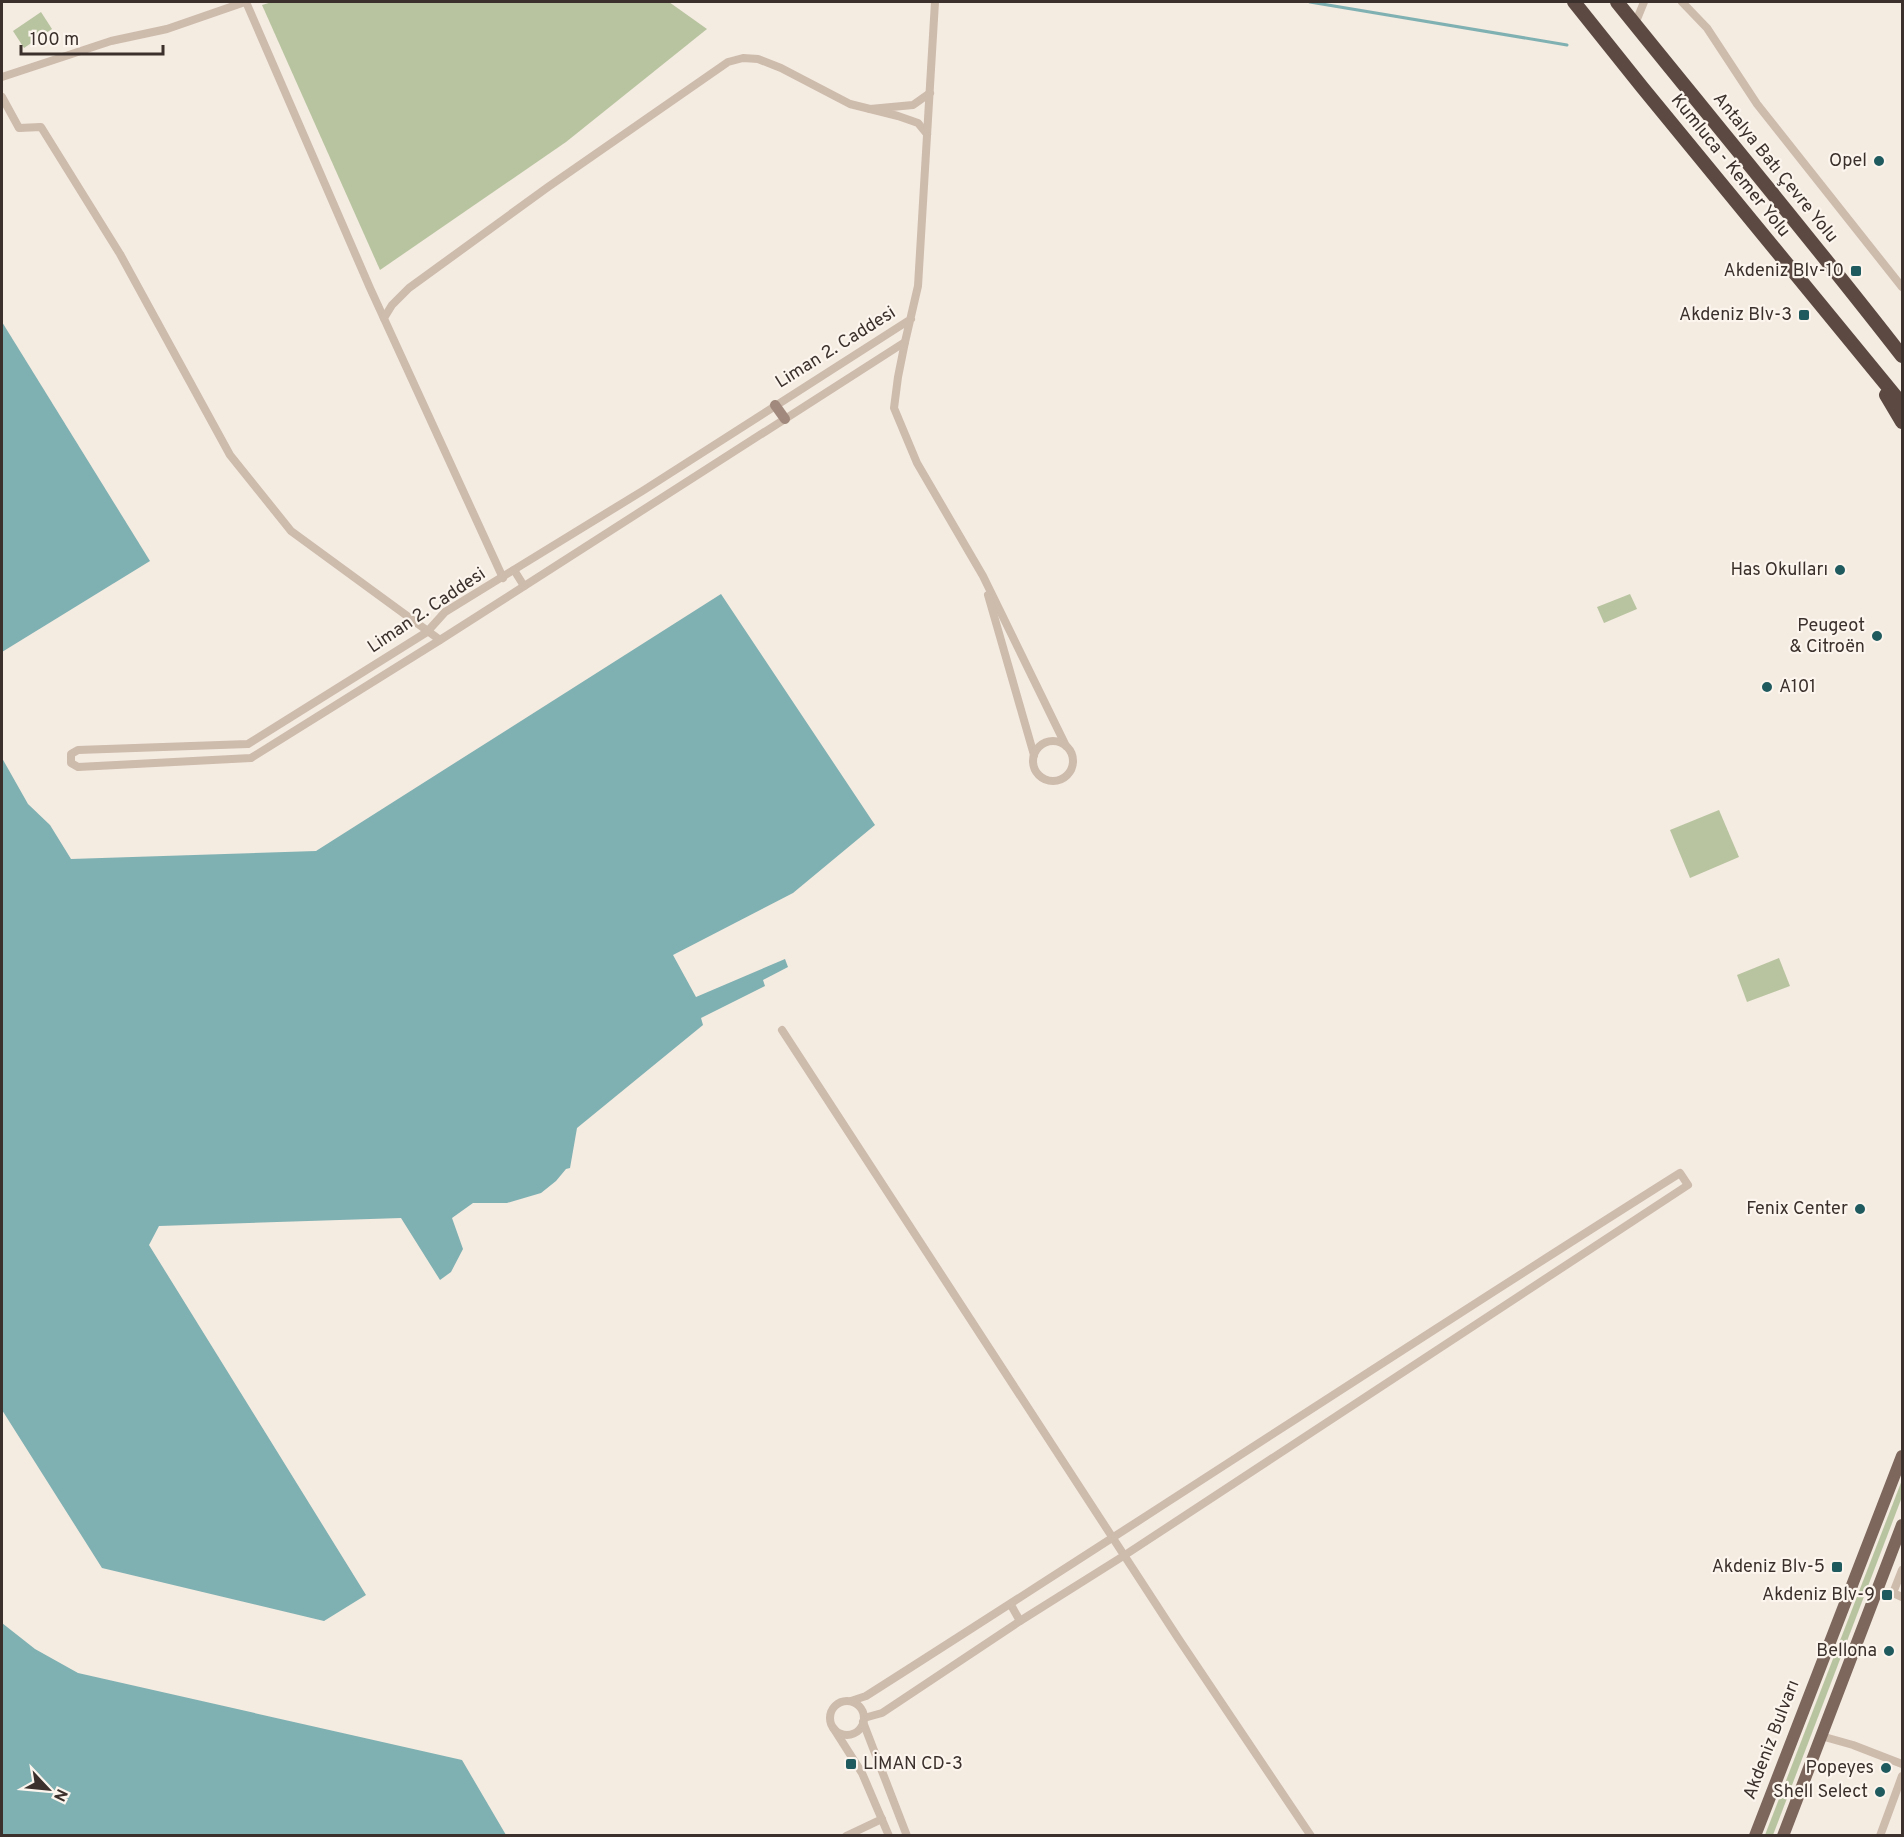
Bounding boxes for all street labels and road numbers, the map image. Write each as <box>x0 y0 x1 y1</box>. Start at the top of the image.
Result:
street label: Antalya Batı Çevre Yolu <box>1707 88 1843 248</box>
street label: Kumluca - Kemer Yolu <box>1665 90 1795 242</box>
street label: Liman 2. Caddesi <box>772 302 900 394</box>
street label: Liman 2. Caddesi <box>364 563 490 659</box>
street label: Akdeniz Bulvarı <box>1739 1677 1805 1803</box>

